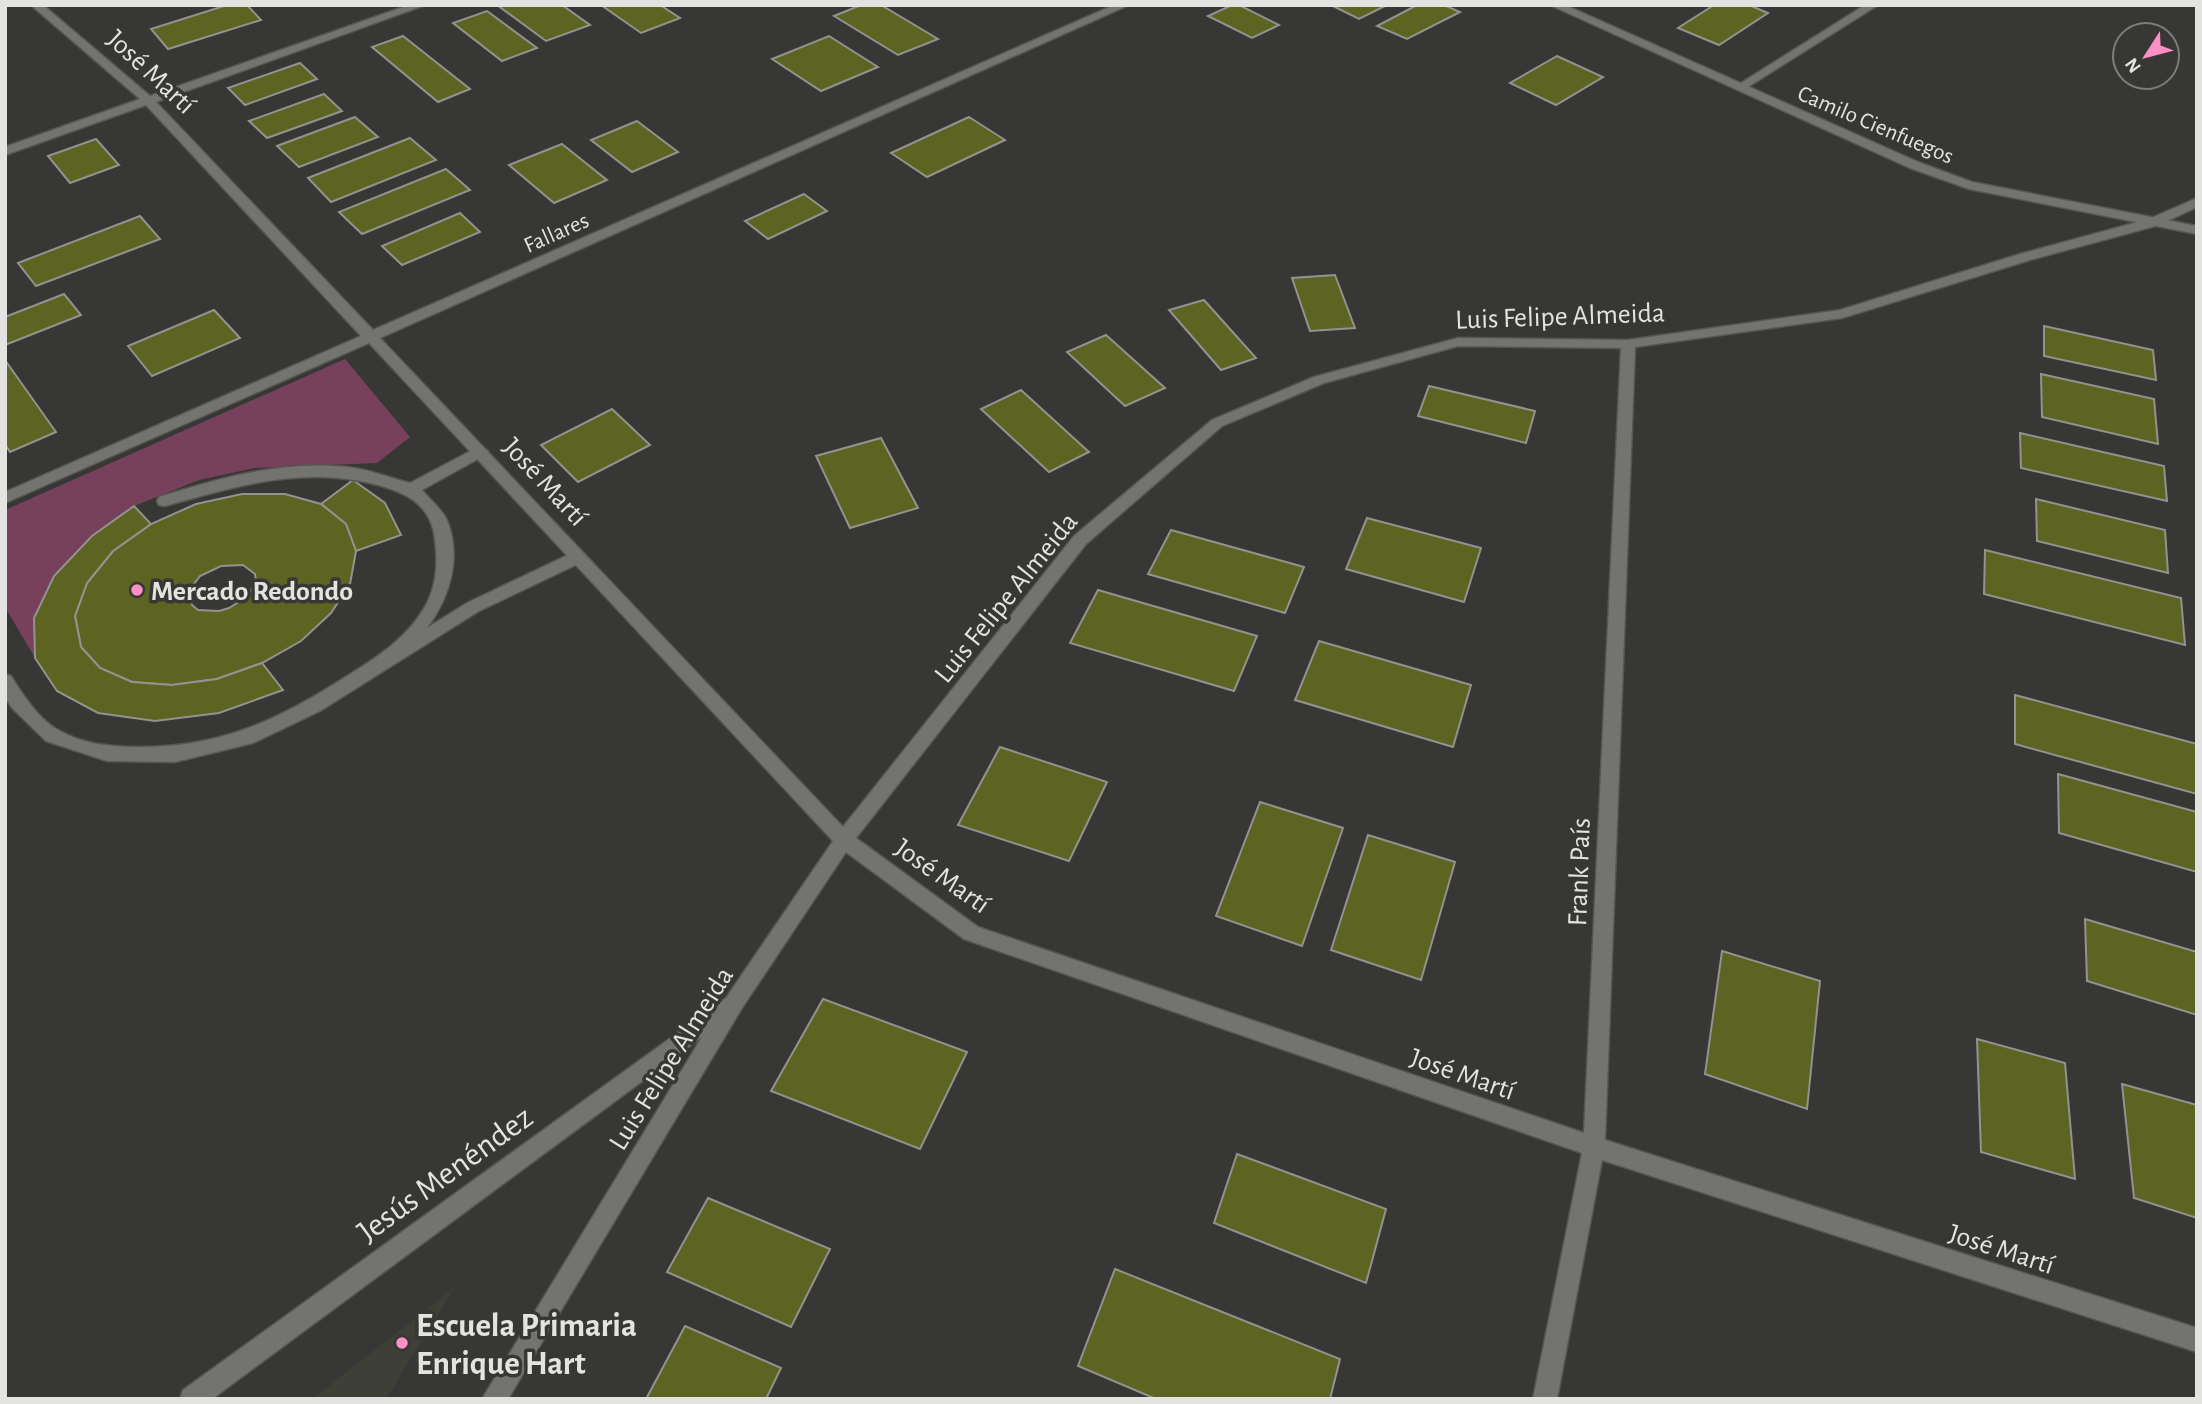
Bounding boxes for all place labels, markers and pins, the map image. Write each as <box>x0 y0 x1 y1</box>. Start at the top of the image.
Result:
place label: Mercado Redondo <box>151 578 353 606</box>
marker: Mercado Redondo <box>129 582 145 598</box>
place label: Escuela Primaria Enrique Hart <box>416 1310 637 1381</box>
marker: Escuela Primaria Enrique Hart <box>394 1335 410 1351</box>

